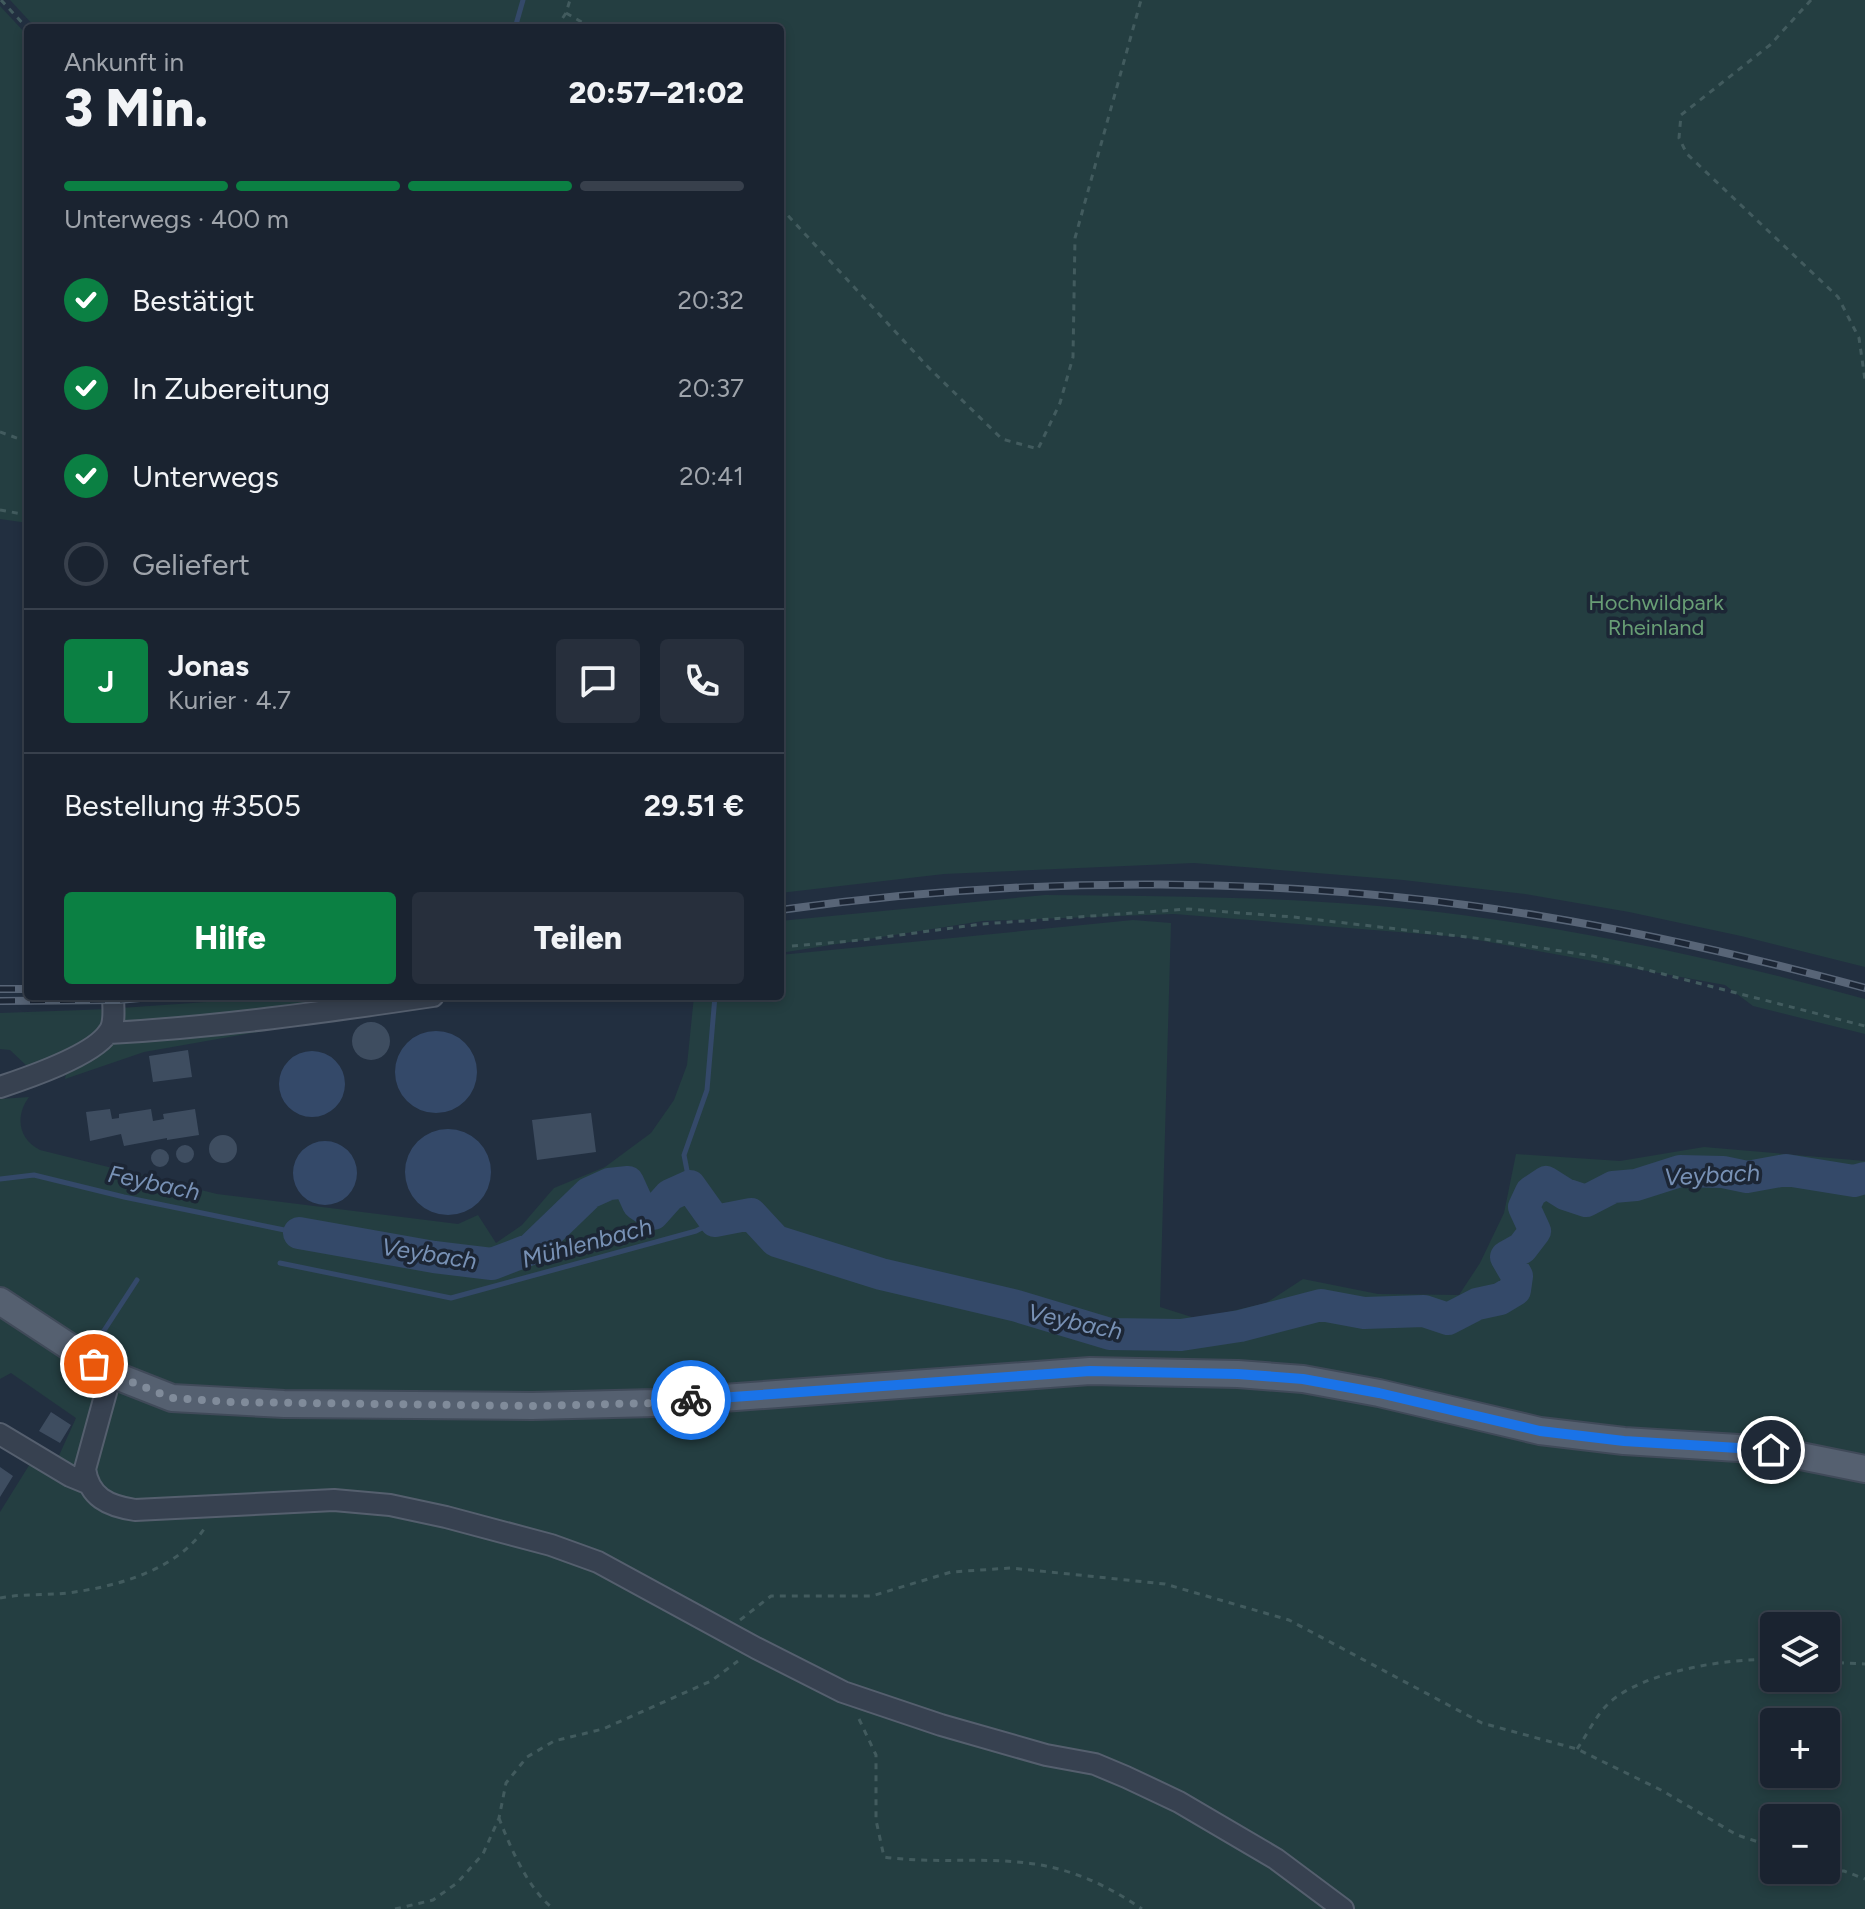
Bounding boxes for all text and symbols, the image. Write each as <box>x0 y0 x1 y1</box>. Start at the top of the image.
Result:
text: Ankunft in <box>64 46 184 78</box>
text: 20:57–21:02 <box>569 74 744 111</box>
text: 3 Min. <box>64 77 208 139</box>
text: Unterwegs · 400 m <box>64 203 289 235</box>
icon: check <box>64 278 108 322</box>
text: Bestätigt <box>132 282 255 319</box>
text: 20:32 <box>678 284 744 316</box>
icon: check <box>64 366 108 410</box>
text: In Zubereitung <box>132 370 330 407</box>
text: 20:37 <box>678 372 744 404</box>
icon: check <box>64 454 108 498</box>
text: Unterwegs <box>132 458 279 495</box>
text: 20:41 <box>679 460 744 492</box>
text: Geliefert <box>132 546 250 583</box>
park label: Hochwildpark Rheinland <box>1588 589 1724 641</box>
button: chat <box>556 639 640 723</box>
button: phone <box>660 639 744 723</box>
text: Jonas <box>168 647 249 684</box>
text: J <box>98 663 114 700</box>
text: Kurier · 4.7 <box>168 684 291 716</box>
text: Bestellung #3505 <box>64 787 301 824</box>
text: 29.51 € <box>644 787 744 824</box>
button: Hilfe <box>64 892 396 984</box>
button: Teilen <box>412 892 744 984</box>
water label: Veybach <box>1663 1158 1761 1191</box>
water label: Feybach <box>105 1159 203 1206</box>
water label: Mühlenbach <box>519 1211 655 1274</box>
water label: Veybach <box>379 1232 479 1275</box>
water label: Veybach <box>1025 1297 1125 1346</box>
pin <box>60 1330 128 1398</box>
icon: bag <box>72 1342 116 1386</box>
courier <box>651 1360 731 1440</box>
icon: bike <box>669 1378 713 1422</box>
pin <box>1737 1416 1805 1484</box>
icon: home <box>1749 1428 1793 1472</box>
map controls <box>1760 1612 1840 1884</box>
button: layers <box>1760 1612 1840 1692</box>
button: + <box>1760 1708 1840 1788</box>
button: − <box>1760 1804 1840 1884</box>

